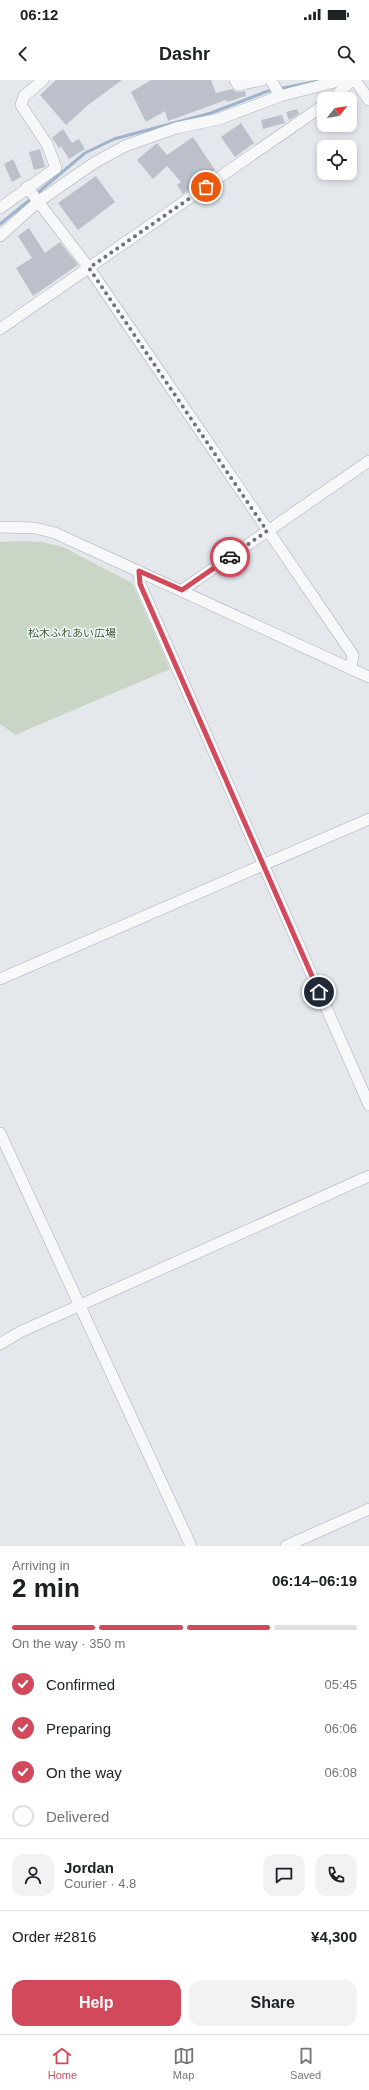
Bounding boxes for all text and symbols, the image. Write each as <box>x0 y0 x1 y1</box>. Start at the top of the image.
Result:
text: 06:12 <box>20 6 58 23</box>
icon: back <box>12 43 34 65</box>
icon: search <box>335 43 357 65</box>
text: Dashr <box>159 44 210 64</box>
north arrow <box>317 92 357 132</box>
map controls <box>317 92 357 180</box>
button: locate <box>317 140 357 180</box>
pin <box>189 170 223 204</box>
icon: bag <box>195 176 217 198</box>
courier <box>210 537 250 577</box>
icon: car <box>219 546 241 568</box>
park label: 松木ふれあい広場 <box>28 627 116 639</box>
pin <box>302 975 336 1009</box>
icon: home <box>308 981 330 1003</box>
text: Arriving in <box>12 1558 70 1573</box>
text: 06:14–06:19 <box>272 1572 357 1589</box>
text: 2 min <box>12 1573 80 1603</box>
text: On the way · 350 m <box>12 1636 125 1651</box>
icon: check <box>12 1673 34 1695</box>
text: Confirmed <box>46 1676 115 1693</box>
text: 05:45 <box>324 1677 357 1692</box>
icon: check <box>12 1717 34 1739</box>
text: Preparing <box>46 1720 111 1737</box>
text: 06:06 <box>324 1721 357 1736</box>
icon: check <box>12 1761 34 1783</box>
text: On the way <box>46 1764 122 1781</box>
text: 06:08 <box>324 1765 357 1780</box>
text: Delivered <box>46 1808 109 1825</box>
button: person <box>12 1854 54 1896</box>
button: chat <box>263 1854 305 1896</box>
button: phone <box>315 1854 357 1896</box>
text: Jordan <box>64 1859 114 1876</box>
text: Courier · 4.8 <box>64 1876 136 1891</box>
text: Order #2816 <box>12 1928 96 1945</box>
text: ¥4,300 <box>311 1928 357 1945</box>
button: Help <box>12 1980 181 2026</box>
button: Share <box>189 1980 357 2026</box>
tab: Home <box>48 2045 77 2081</box>
tab: Map <box>173 2045 195 2081</box>
tab: Saved <box>290 2045 321 2081</box>

